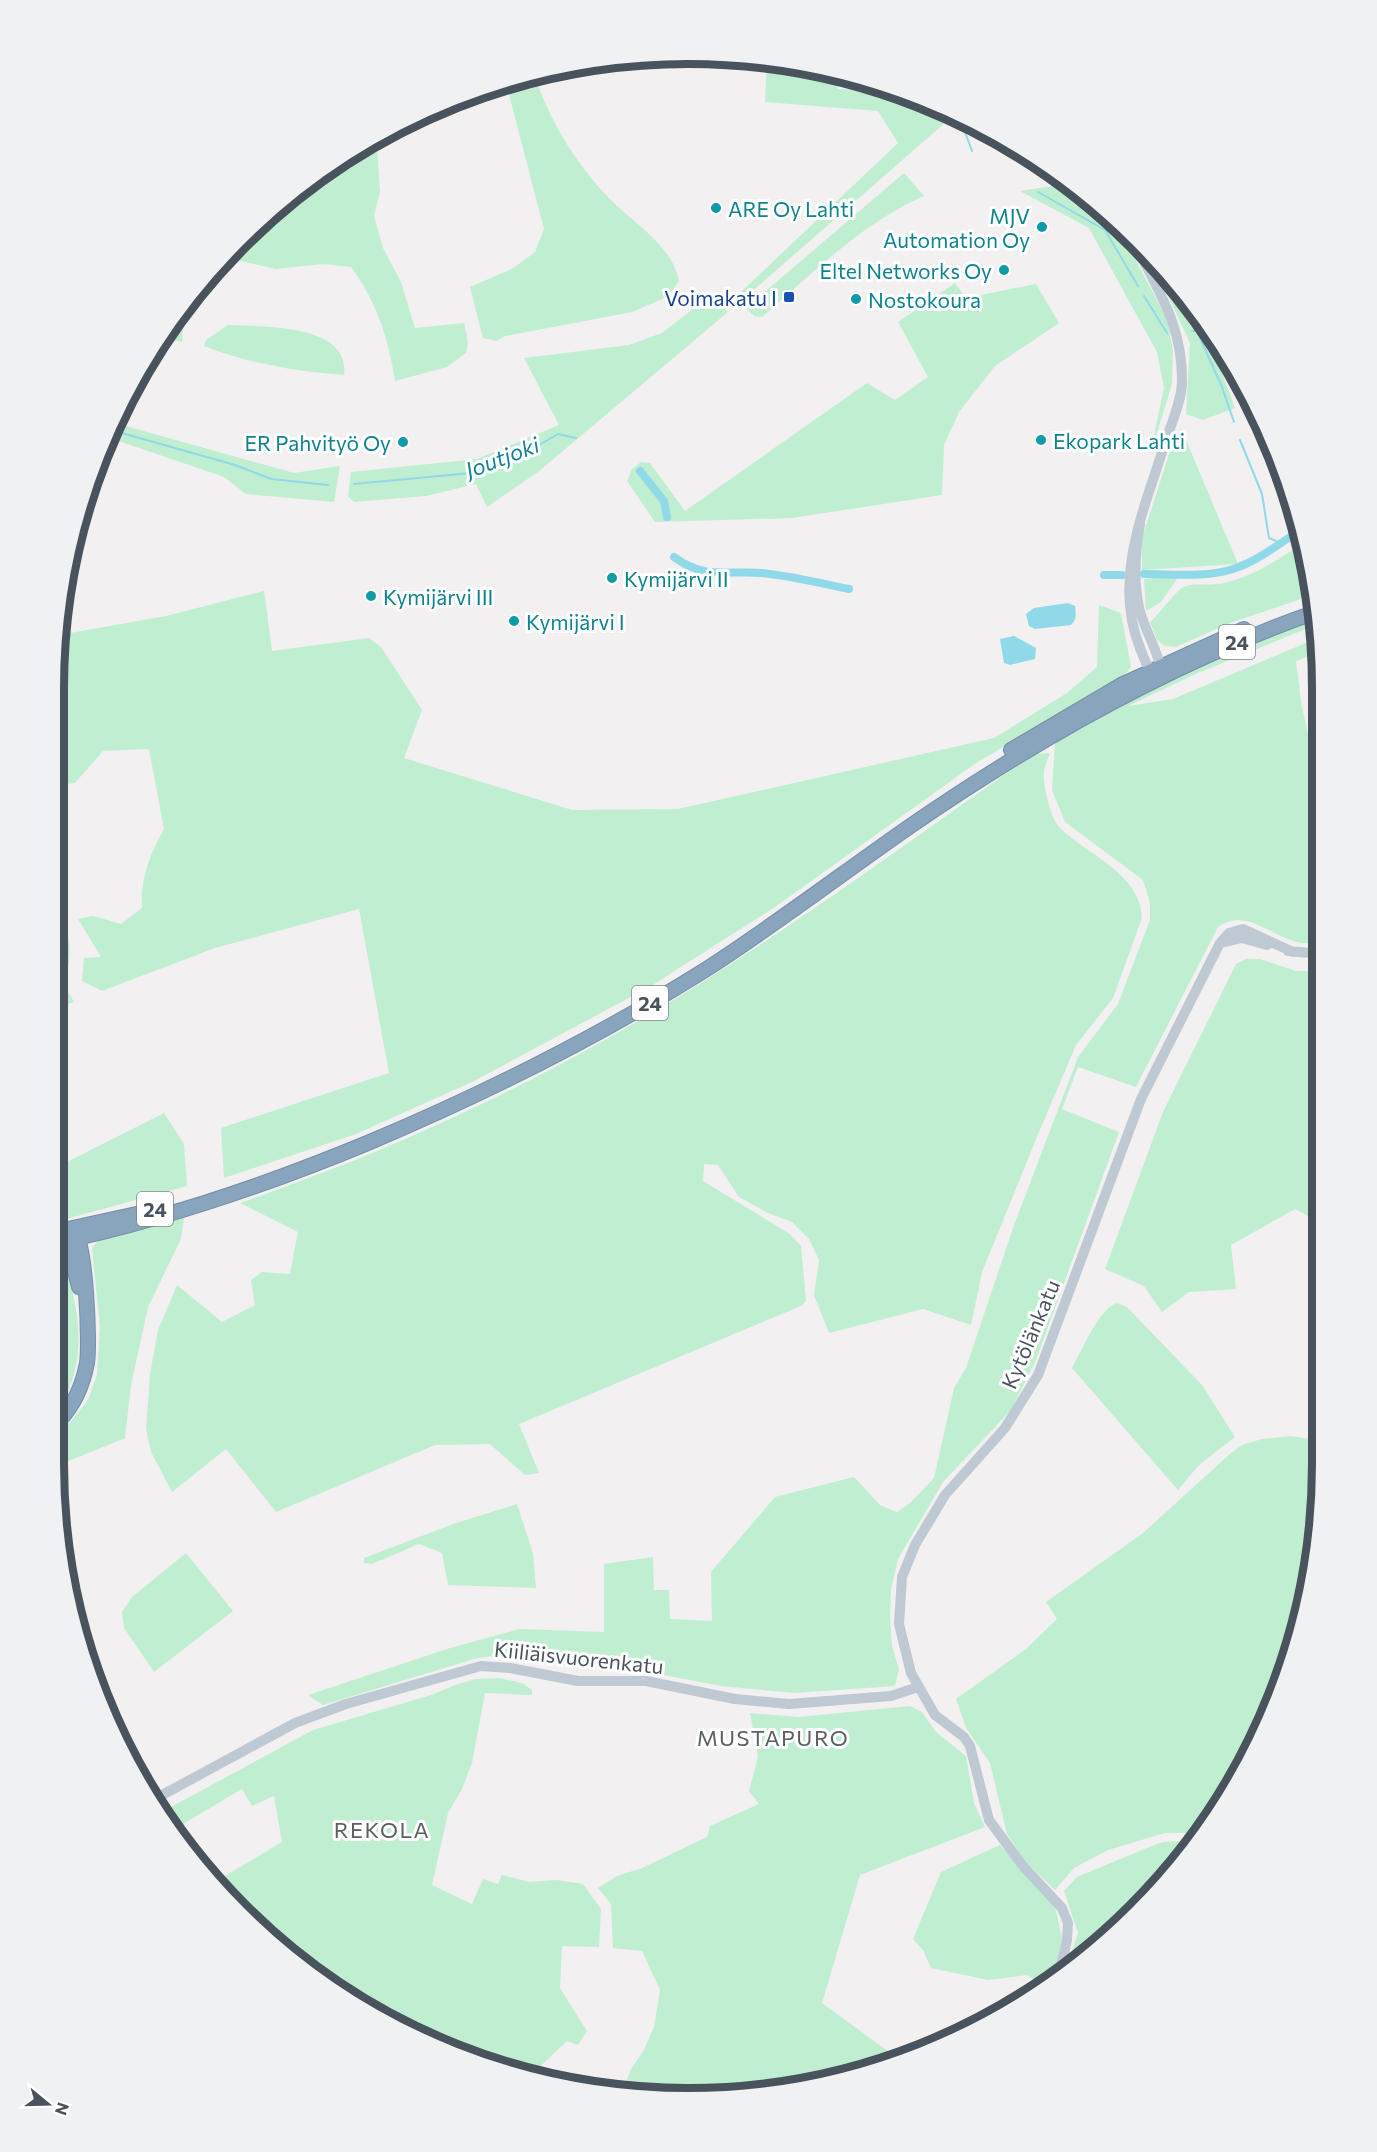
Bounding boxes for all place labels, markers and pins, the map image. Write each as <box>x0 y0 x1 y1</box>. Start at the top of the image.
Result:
place label: ARE Oy Lahti <box>728 196 854 221</box>
marker: ARE Oy Lahti <box>709 201 723 215</box>
place label: MJV Automation Oy <box>883 203 1030 252</box>
marker: MJV Automation Oy <box>1035 220 1049 234</box>
place label: Eltel Networks Oy <box>820 258 992 283</box>
marker: Eltel Networks Oy <box>997 263 1011 277</box>
place label: Voimakatu I <box>664 285 777 310</box>
place label: Nostokoura <box>868 287 981 312</box>
marker: Voimakatu I <box>782 290 796 304</box>
marker: Nostokoura <box>849 292 863 306</box>
place label: Ekopark Lahti <box>1053 428 1185 453</box>
place label: ER Pahvityö Oy <box>245 430 391 455</box>
marker: Ekopark Lahti <box>1034 433 1048 447</box>
marker: ER Pahvityö Oy <box>396 435 410 449</box>
place label: Kymijärvi II <box>624 566 729 591</box>
marker: Kymijärvi II <box>605 571 619 585</box>
place label: Kymijärvi III <box>383 584 493 609</box>
marker: Kymijärvi III <box>364 589 378 603</box>
place label: Kymijärvi I <box>526 609 625 634</box>
marker: Kymijärvi I <box>507 614 521 628</box>

